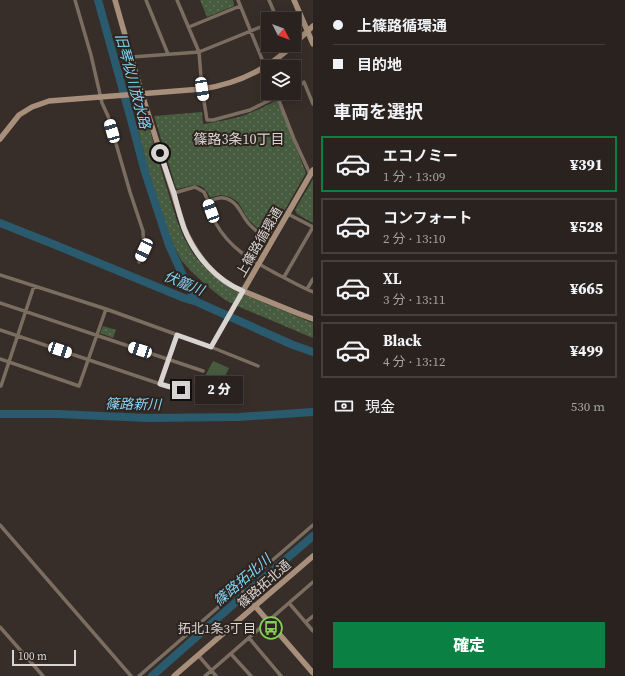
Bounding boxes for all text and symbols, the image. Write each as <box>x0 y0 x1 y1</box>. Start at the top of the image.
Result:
north arrow <box>261 12 301 52</box>
map controls <box>261 12 301 100</box>
text: 上篠路循環通 <box>357 15 447 36</box>
water label: 旧琴似川放水路 <box>111 31 156 132</box>
text: 目的地 <box>357 54 402 75</box>
button: layers <box>261 60 301 100</box>
car <box>194 76 210 102</box>
text: 車両を選択 <box>333 99 423 124</box>
car <box>103 118 121 144</box>
district label: 篠路3条10丁目 <box>194 129 285 149</box>
route start <box>151 144 169 162</box>
text: エコノミー <box>383 145 458 166</box>
icon: car <box>335 146 371 182</box>
text: ¥391 <box>570 154 603 175</box>
text: 1 分 · 13:09 <box>383 168 445 185</box>
car <box>201 198 221 224</box>
street label: 上篠路循環通 <box>232 204 286 280</box>
text: コンフォート <box>383 207 473 228</box>
icon: car <box>335 208 371 244</box>
text: ¥528 <box>570 216 603 237</box>
text: 2 分 · 13:10 <box>383 230 445 247</box>
car <box>133 237 155 263</box>
water label: 伏籠川 <box>161 266 209 301</box>
text: XL <box>383 268 402 289</box>
icon: car <box>335 270 371 306</box>
text: ¥665 <box>570 278 603 299</box>
text: 3 分 · 13:11 <box>383 291 445 308</box>
text: Black <box>383 330 422 351</box>
icon: car <box>335 332 371 368</box>
text: ¥499 <box>570 340 603 361</box>
car <box>47 341 73 359</box>
car <box>127 341 153 359</box>
text: 4 分 · 13:12 <box>383 353 445 370</box>
callout: 2 分 <box>195 376 243 404</box>
route end <box>172 381 190 399</box>
text: 2 分 <box>208 381 230 398</box>
water label: 篠路新川 <box>105 394 163 415</box>
icon: cash <box>333 395 355 417</box>
text: 現金 <box>365 396 395 417</box>
text: 530 m <box>571 398 605 415</box>
water label: 篠路拓北川 <box>209 548 276 611</box>
street label: 篠路拓北通 <box>234 556 294 612</box>
bus stop icon: 拓北1条3丁目 <box>258 615 284 641</box>
place label: 拓北1条3丁目 <box>178 620 256 637</box>
button: 確定 <box>333 622 605 668</box>
scale bar <box>12 648 76 667</box>
text: 100 m <box>18 649 47 664</box>

